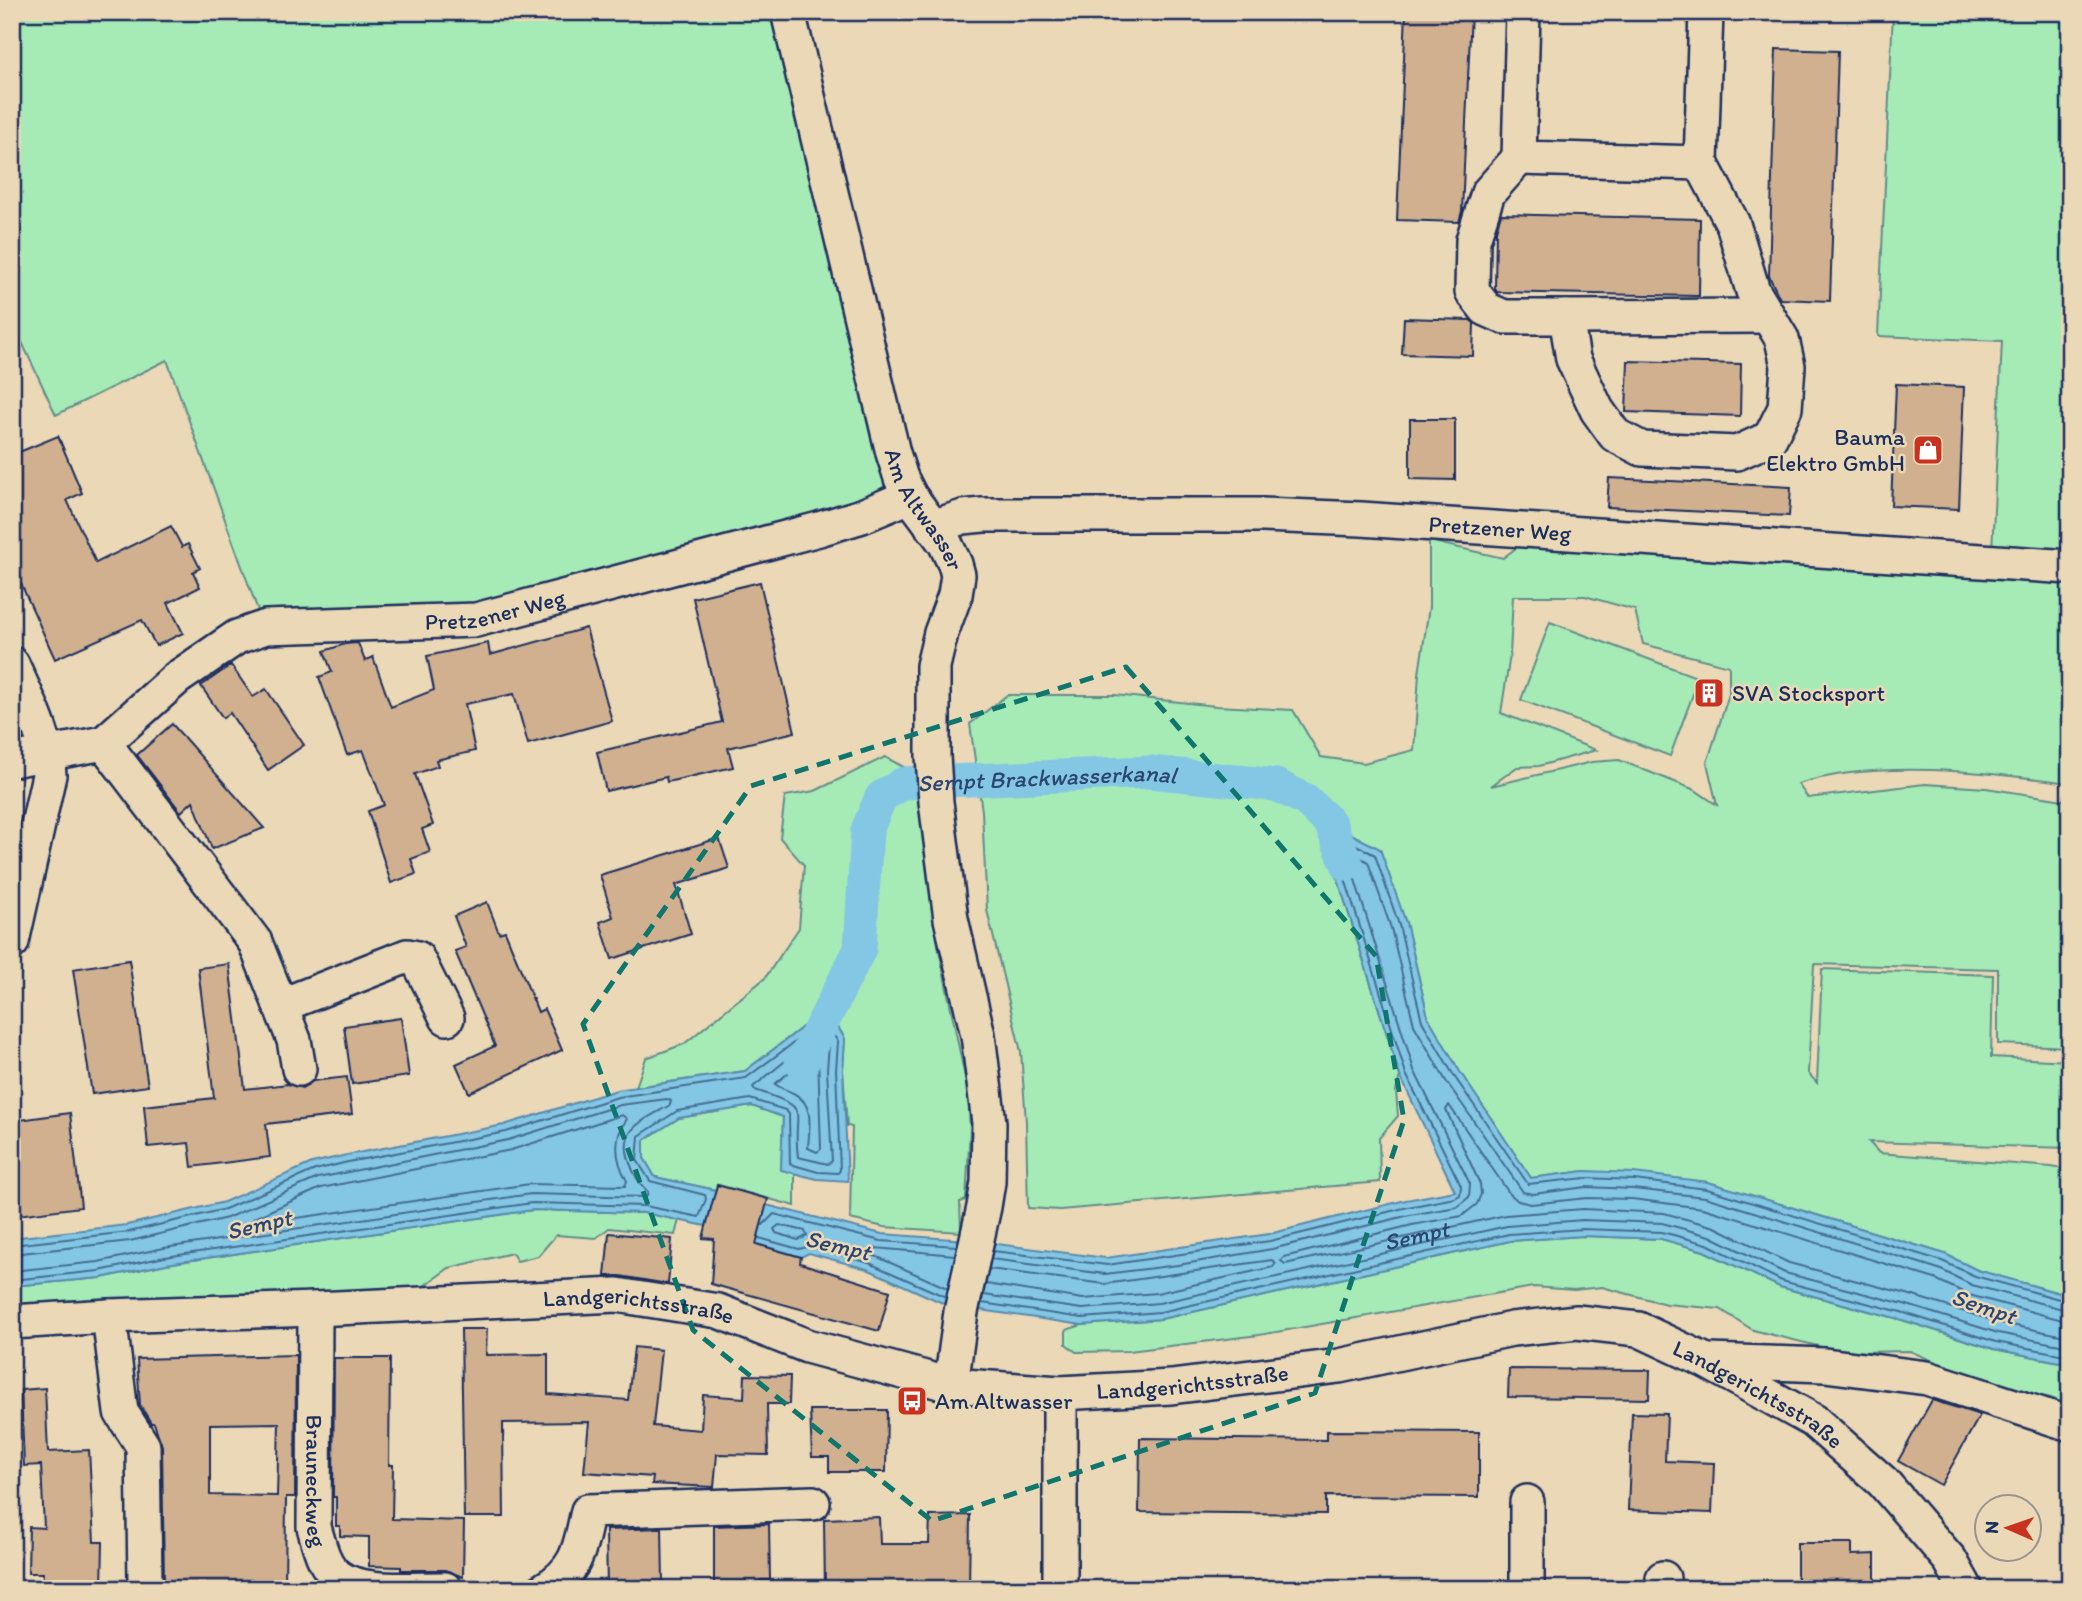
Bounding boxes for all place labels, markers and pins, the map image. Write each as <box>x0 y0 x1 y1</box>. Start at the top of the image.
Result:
place label: Bauma Elektro GmbH <box>1766 423 1905 477</box>
shop icon: Bauma Elektro GmbH <box>1911 433 1945 467</box>
building icon: SVA Stocksport <box>1692 676 1726 710</box>
place label: SVA Stocksport <box>1732 679 1885 707</box>
bus stop icon: Am Altwasser <box>895 1384 929 1418</box>
place label: Am Altwasser <box>935 1387 1072 1415</box>

